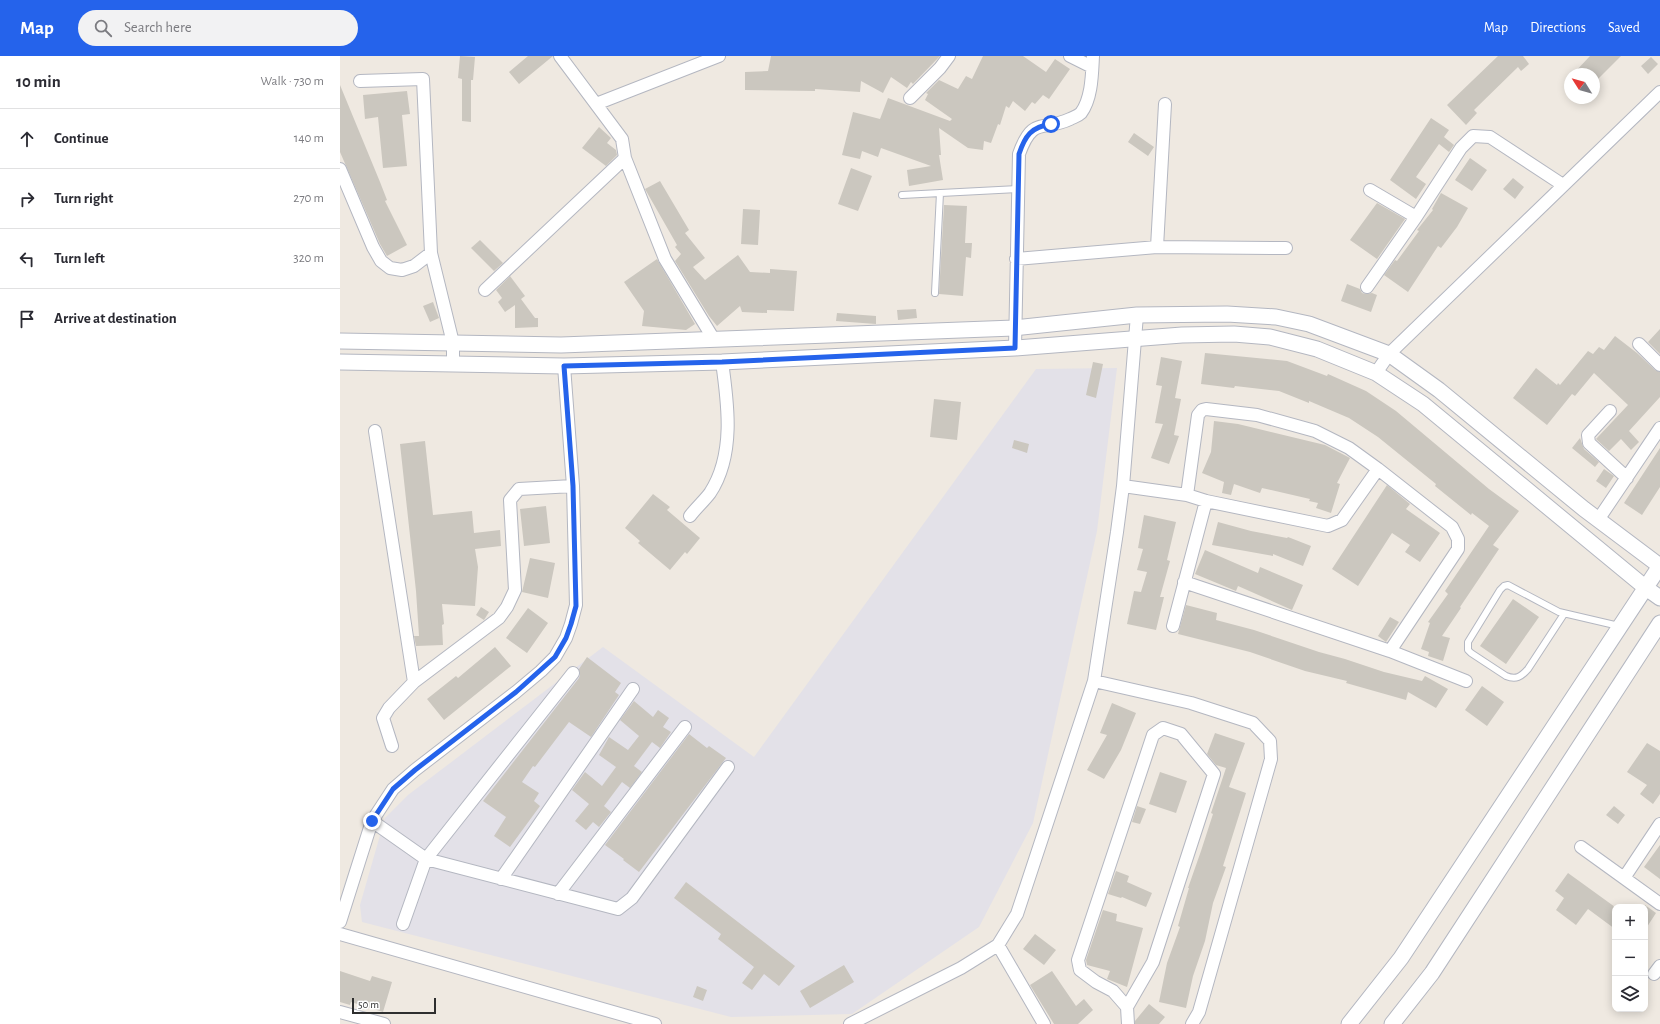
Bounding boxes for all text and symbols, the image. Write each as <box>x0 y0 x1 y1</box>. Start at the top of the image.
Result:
search box <box>78 10 358 46</box>
icon: search <box>92 17 114 39</box>
text: Map <box>20 19 54 38</box>
text: Search here <box>124 20 192 35</box>
text: Map <box>1484 21 1508 35</box>
text: Directions <box>1530 21 1586 35</box>
text: Saved <box>1608 21 1640 35</box>
north arrow <box>1564 68 1600 104</box>
text: 10 min <box>16 73 61 90</box>
text: Walk · 730 m <box>260 75 324 88</box>
route start <box>1042 115 1060 133</box>
icon: ahead <box>16 128 38 150</box>
text: Continue <box>54 131 109 146</box>
text: 140 m <box>294 132 324 145</box>
icon: right <box>16 188 38 210</box>
text: Turn right <box>54 191 113 206</box>
text: 270 m <box>293 192 324 205</box>
icon: left <box>16 248 38 270</box>
text: Turn left <box>54 251 105 266</box>
text: 320 m <box>293 252 324 265</box>
icon: arrive <box>16 308 38 330</box>
text: Arrive at destination <box>54 311 177 326</box>
route end <box>363 812 381 830</box>
map controls <box>1612 904 1648 1012</box>
button: + <box>1612 904 1648 940</box>
button: − <box>1612 940 1648 976</box>
button: layers <box>1612 976 1648 1012</box>
scale bar <box>352 996 436 1015</box>
text: 50 m <box>358 999 379 1010</box>

